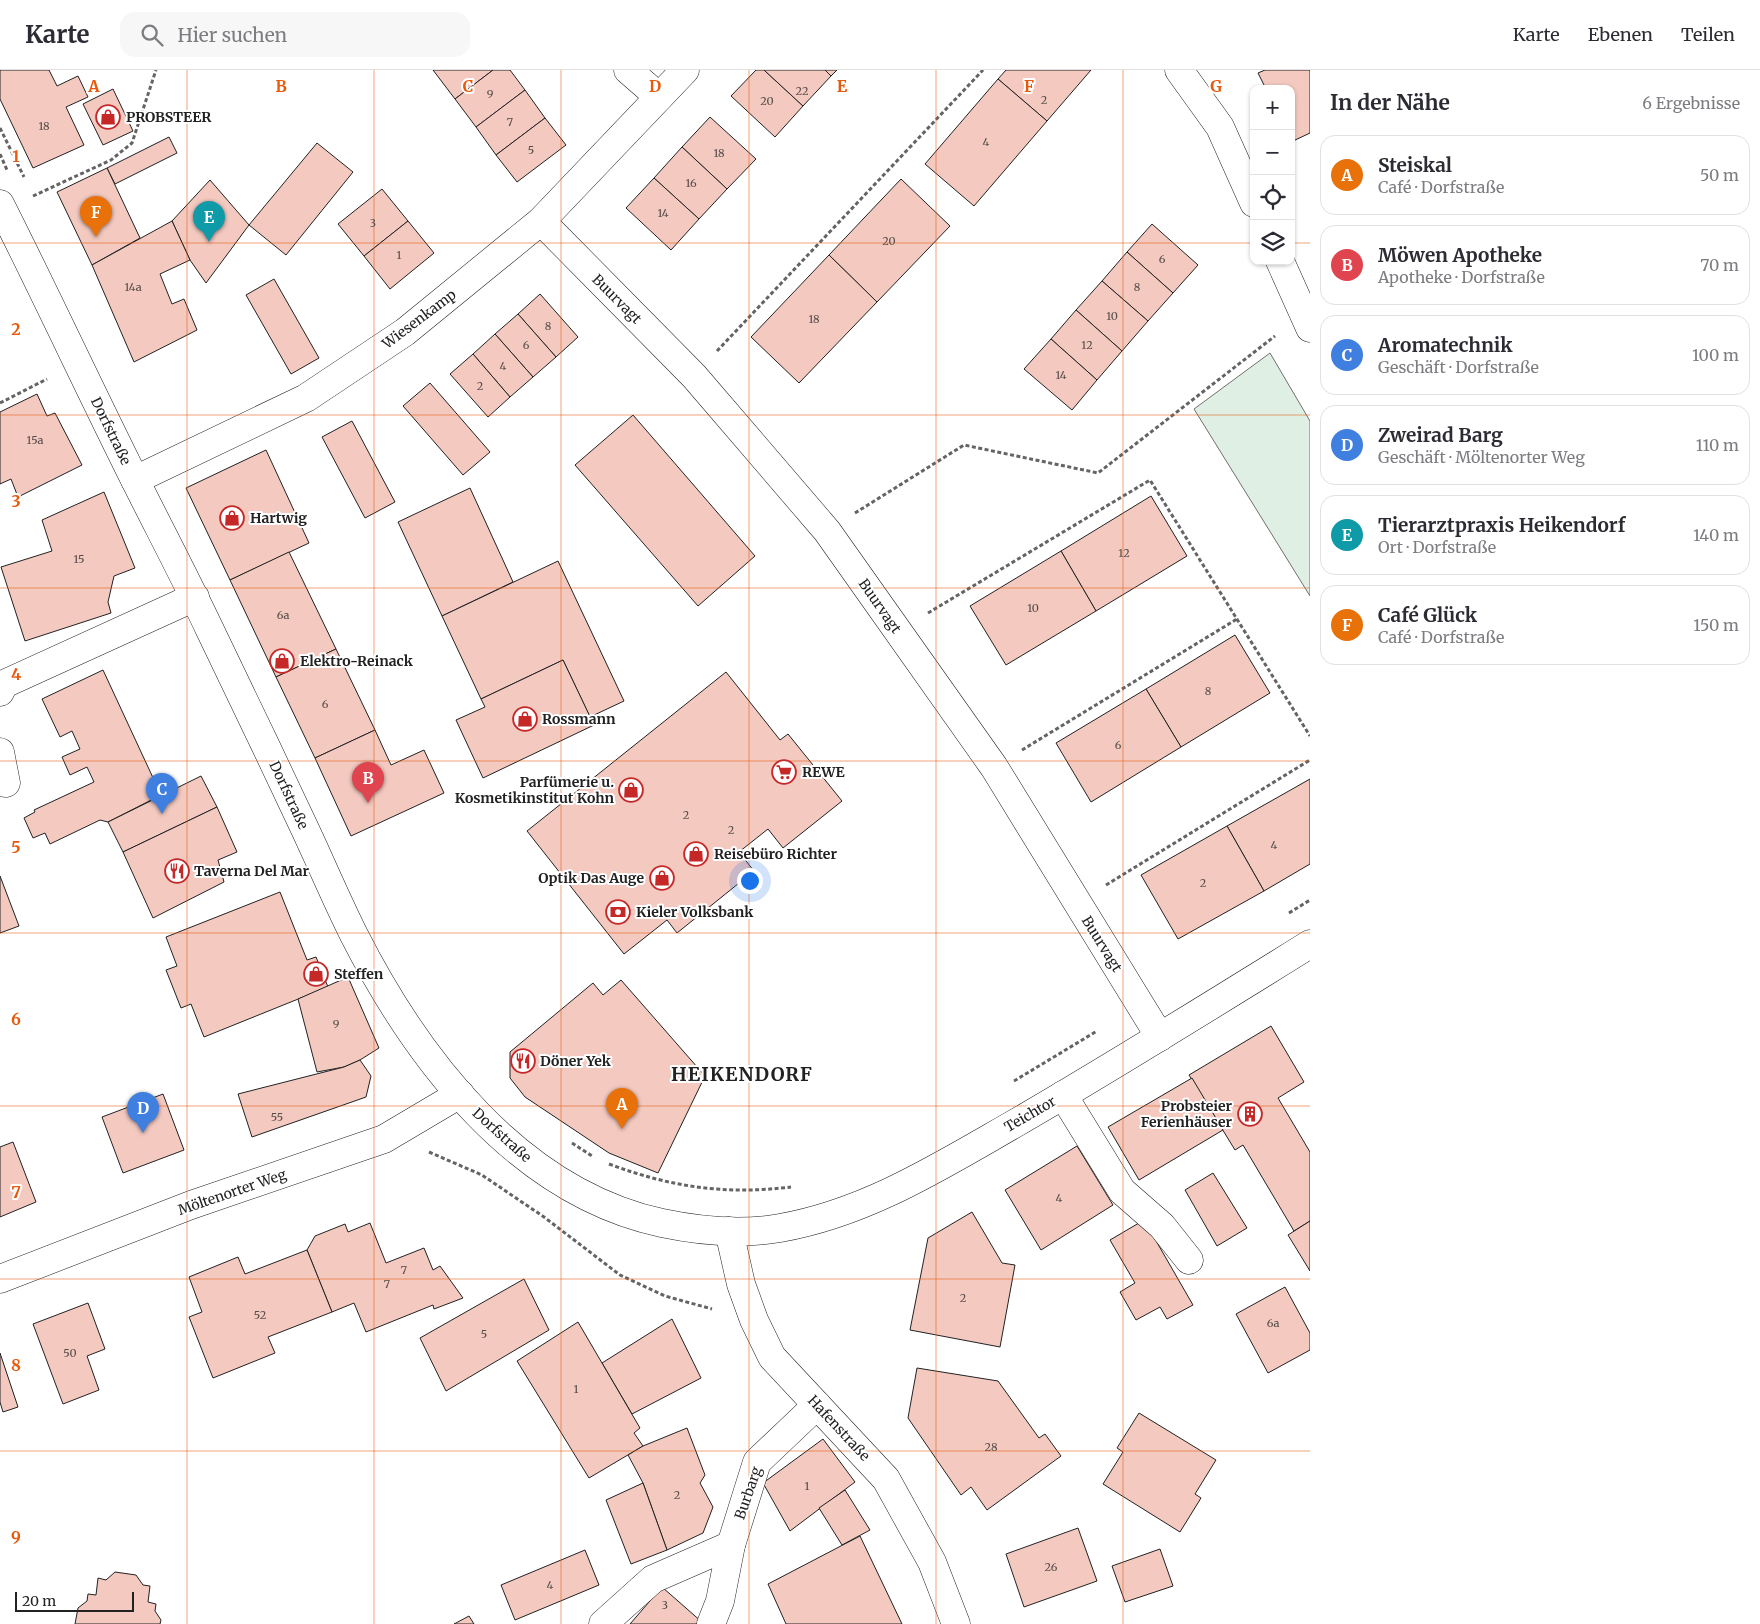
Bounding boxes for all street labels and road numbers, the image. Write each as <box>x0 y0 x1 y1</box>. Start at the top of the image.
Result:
street label: Buurvagt <box>588 270 646 328</box>
street label: Wiesenkamp <box>378 285 460 353</box>
street label: Dorfstraße <box>87 394 135 468</box>
street label: Buurvagt <box>855 575 906 637</box>
street label: Dorfstraße <box>265 758 313 832</box>
street label: Buurvagt <box>1078 913 1127 976</box>
street label: Teichtor <box>1001 1092 1059 1136</box>
street label: Dorfstraße <box>469 1104 535 1166</box>
street label: Möltenorter Weg <box>175 1165 289 1219</box>
street label: Hafenstraße <box>804 1391 874 1465</box>
street label: Burbarg <box>731 1464 766 1522</box>

